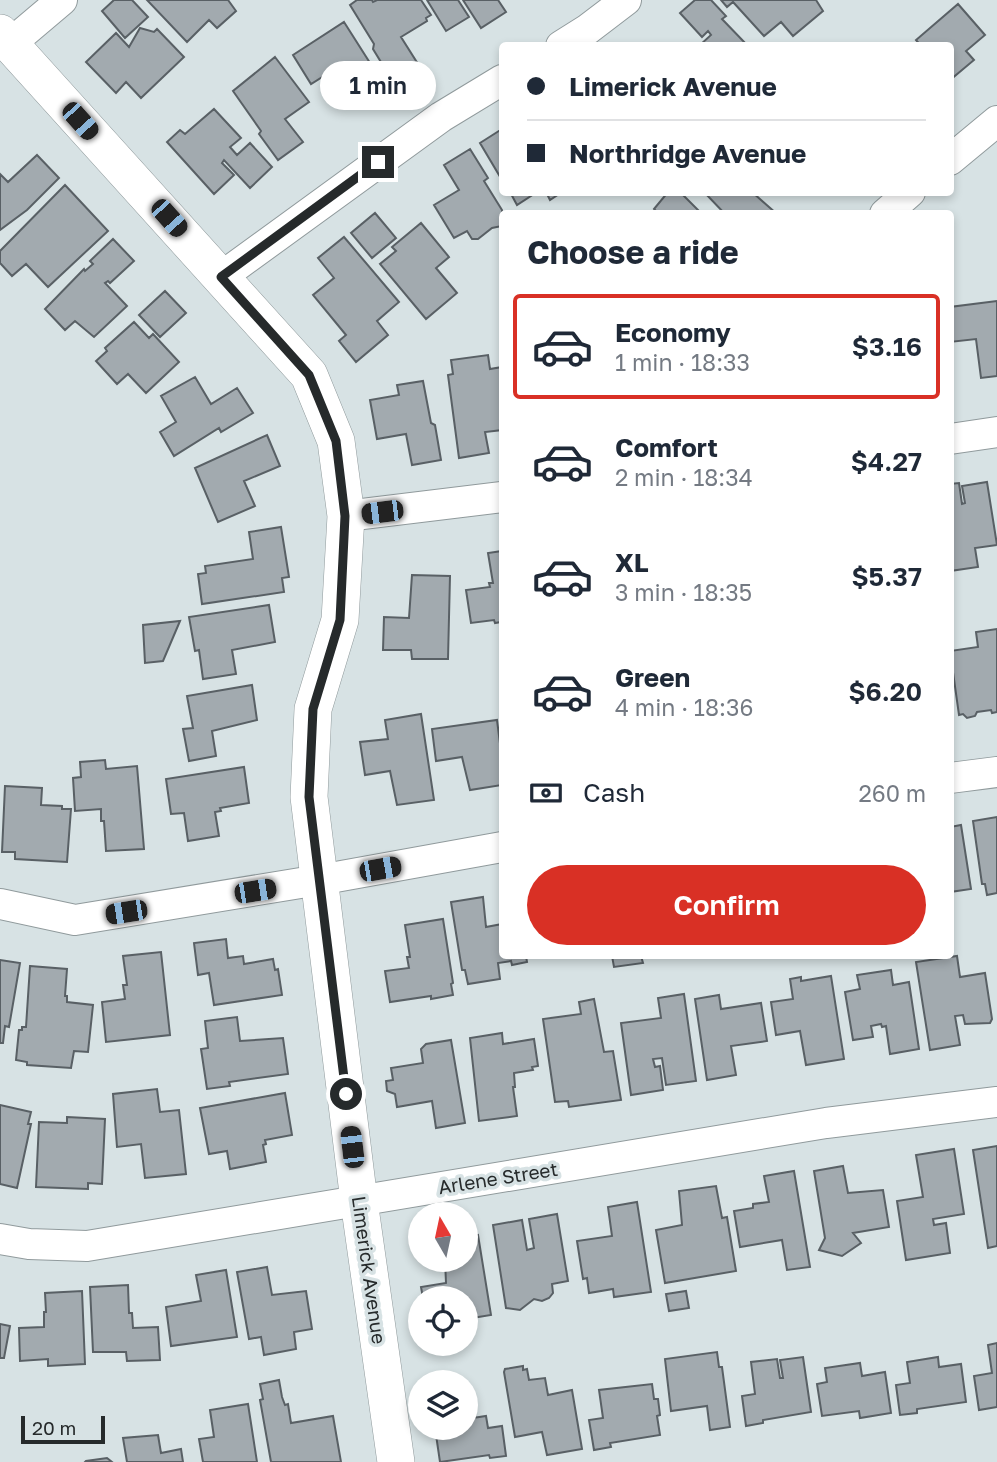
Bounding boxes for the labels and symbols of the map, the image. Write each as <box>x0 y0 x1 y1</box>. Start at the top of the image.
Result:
callout: 1 min <box>320 60 436 110</box>
car <box>59 98 102 144</box>
route end <box>362 146 394 178</box>
car <box>148 195 191 241</box>
car <box>360 499 405 525</box>
car <box>358 855 403 883</box>
car <box>233 877 278 905</box>
car <box>104 898 149 926</box>
route start <box>330 1078 362 1110</box>
car <box>340 1125 365 1169</box>
street label: Arlene Street <box>436 1157 559 1198</box>
street label: Limerick Avenue <box>348 1194 391 1345</box>
north arrow <box>408 1202 478 1272</box>
scale bar <box>21 1413 105 1445</box>

